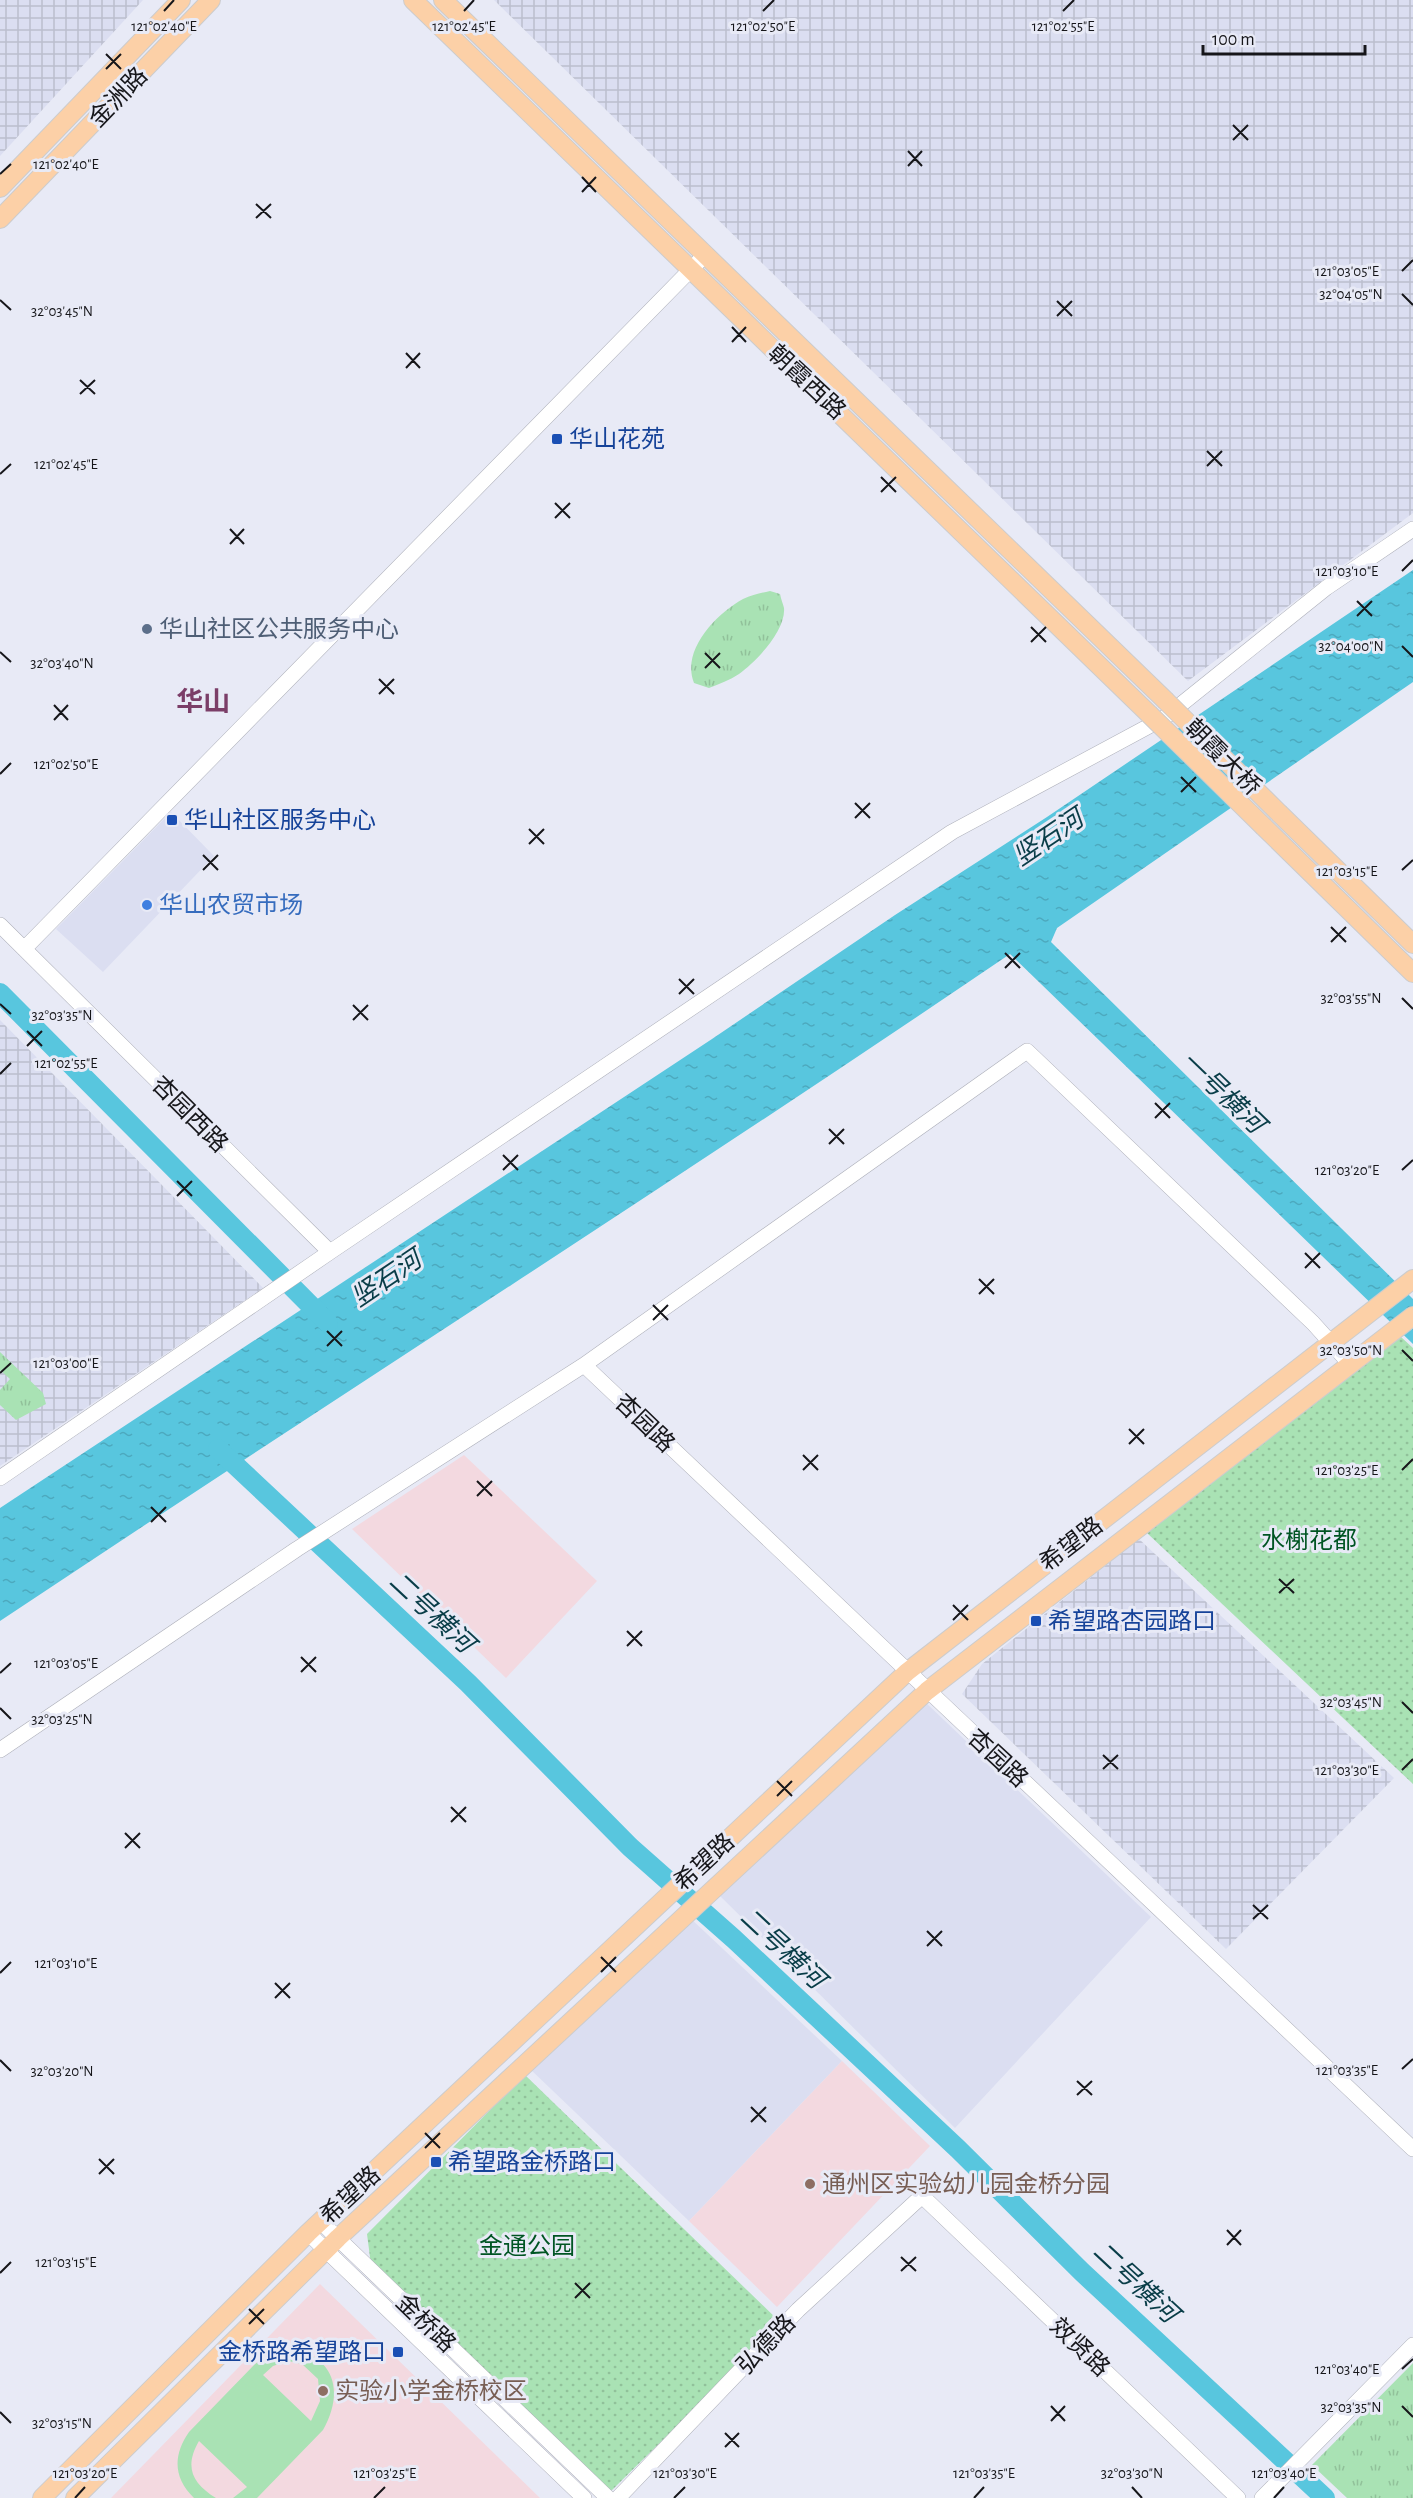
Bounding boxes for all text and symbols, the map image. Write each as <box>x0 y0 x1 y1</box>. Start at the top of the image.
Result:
scale bar <box>1203 18 1365 56</box>
text: 121°02'40"E <box>131 19 197 34</box>
text: 121°02'45"E <box>432 19 496 34</box>
text: 121°02'50"E <box>731 19 795 34</box>
text: 121°02'55"E <box>1032 19 1094 34</box>
text: 100 m <box>1212 31 1255 49</box>
street label: 金洲路 <box>84 62 152 132</box>
text: 121°02'40"E <box>33 157 99 172</box>
text: 121°03'05"E <box>1315 264 1379 279</box>
text: 32°04'05"N <box>1319 287 1383 302</box>
text: 32°03'45"N <box>31 304 93 319</box>
street label: 朝霞西路 <box>763 340 851 424</box>
place label: 华山花苑 <box>569 426 665 452</box>
marker: 华山花苑 <box>550 432 564 446</box>
text: 121°02'45"E <box>34 457 98 472</box>
text: 121°03'10"E <box>1316 564 1378 579</box>
place label: 华山社区公共服务中心 <box>159 616 399 642</box>
marker: 华山社区公共服务中心 <box>140 622 154 636</box>
text: 32°04'00"N <box>1318 639 1384 654</box>
text: 32°03'40"N <box>30 656 94 671</box>
district label: 华山 <box>176 687 230 716</box>
street label: 朝霞大桥 <box>1180 714 1266 800</box>
text: 121°02'50"E <box>34 757 98 772</box>
water label: 竖石河 <box>1008 802 1092 870</box>
place label: 华山社区服务中心 <box>184 807 376 833</box>
marker: 华山社区服务中心 <box>165 813 179 827</box>
text: 121°03'15"E <box>1317 864 1378 879</box>
place label: 华山农贸市场 <box>159 892 303 918</box>
marker: 华山农贸市场 <box>140 898 154 912</box>
text: 32°03'55"N <box>1321 991 1381 1006</box>
text: 32°03'35"N <box>32 1008 92 1023</box>
water label: 一号横河 <box>1176 1047 1273 1142</box>
text: 121°02'55"E <box>35 1056 97 1071</box>
street label: 杏园西路 <box>147 1071 233 1157</box>
text: 121°03'20"E <box>1315 1163 1379 1178</box>
water label: 竖石河 <box>346 1243 430 1311</box>
text: 32°03'50"N <box>1320 1343 1382 1358</box>
text: 121°03'00"E <box>33 1356 99 1371</box>
street label: 杏园路 <box>610 1389 680 1457</box>
text: 121°03'25"E <box>1316 1463 1378 1478</box>
street label: 希望路 <box>1035 1512 1107 1576</box>
park label: 水榭花都 <box>1261 1527 1357 1553</box>
water label: 二号横河 <box>384 1567 483 1661</box>
place label: 希望路杏园路口 <box>1048 1608 1216 1634</box>
marker: 希望路杏园路口 <box>1029 1614 1043 1628</box>
text: 121°03'05"E <box>34 1656 98 1671</box>
text: 32°03'45"N <box>1320 1695 1382 1710</box>
text: 32°03'25"N <box>31 1712 93 1727</box>
street label: 杏园路 <box>963 1724 1033 1792</box>
text: 121°03'30"E <box>1315 1763 1379 1778</box>
street label: 希望路 <box>669 1828 739 1896</box>
water label: 二号横河 <box>735 1903 834 1997</box>
text: 121°03'10"E <box>35 1956 97 1971</box>
text: 121°03'35"E <box>1316 2063 1378 2078</box>
text: 32°03'20"N <box>30 2064 94 2079</box>
place label: 希望路金桥路口 <box>448 2149 616 2175</box>
marker: 希望路金桥路口 <box>429 2155 443 2169</box>
street label: 希望路 <box>315 2161 385 2229</box>
place label: 通州区实验幼儿园金桥分园 <box>822 2171 1110 2197</box>
marker: 通州区实验幼儿园金桥分园 <box>803 2177 817 2191</box>
park label: 金通公园 <box>479 2233 575 2259</box>
water label: 二号横河 <box>1088 2237 1187 2331</box>
text: 121°03'15"E <box>36 2255 97 2270</box>
street label: 金桥路 <box>391 2289 461 2357</box>
street label: 弘德路 <box>732 2309 800 2379</box>
street label: 效贤路 <box>1045 2313 1115 2381</box>
place label: 金桥路希望路口 <box>218 2339 386 2365</box>
marker: 金桥路希望路口 <box>391 2345 405 2359</box>
text: 121°03'40"E <box>1315 2362 1379 2377</box>
place label: 实验小学金桥校区 <box>335 2378 527 2404</box>
marker: 实验小学金桥校区 <box>316 2384 330 2398</box>
text: 32°03'35"N <box>1321 2400 1381 2415</box>
text: 32°03'15"N <box>32 2416 92 2431</box>
text: 121°03'20"E <box>53 2466 117 2481</box>
text: 121°03'25"E <box>354 2466 416 2481</box>
text: 121°03'30"E <box>653 2466 717 2481</box>
text: 121°03'35"E <box>953 2466 1015 2481</box>
text: 32°03'30"N <box>1101 2466 1163 2481</box>
text: 121°03'40"E <box>1252 2466 1316 2481</box>

